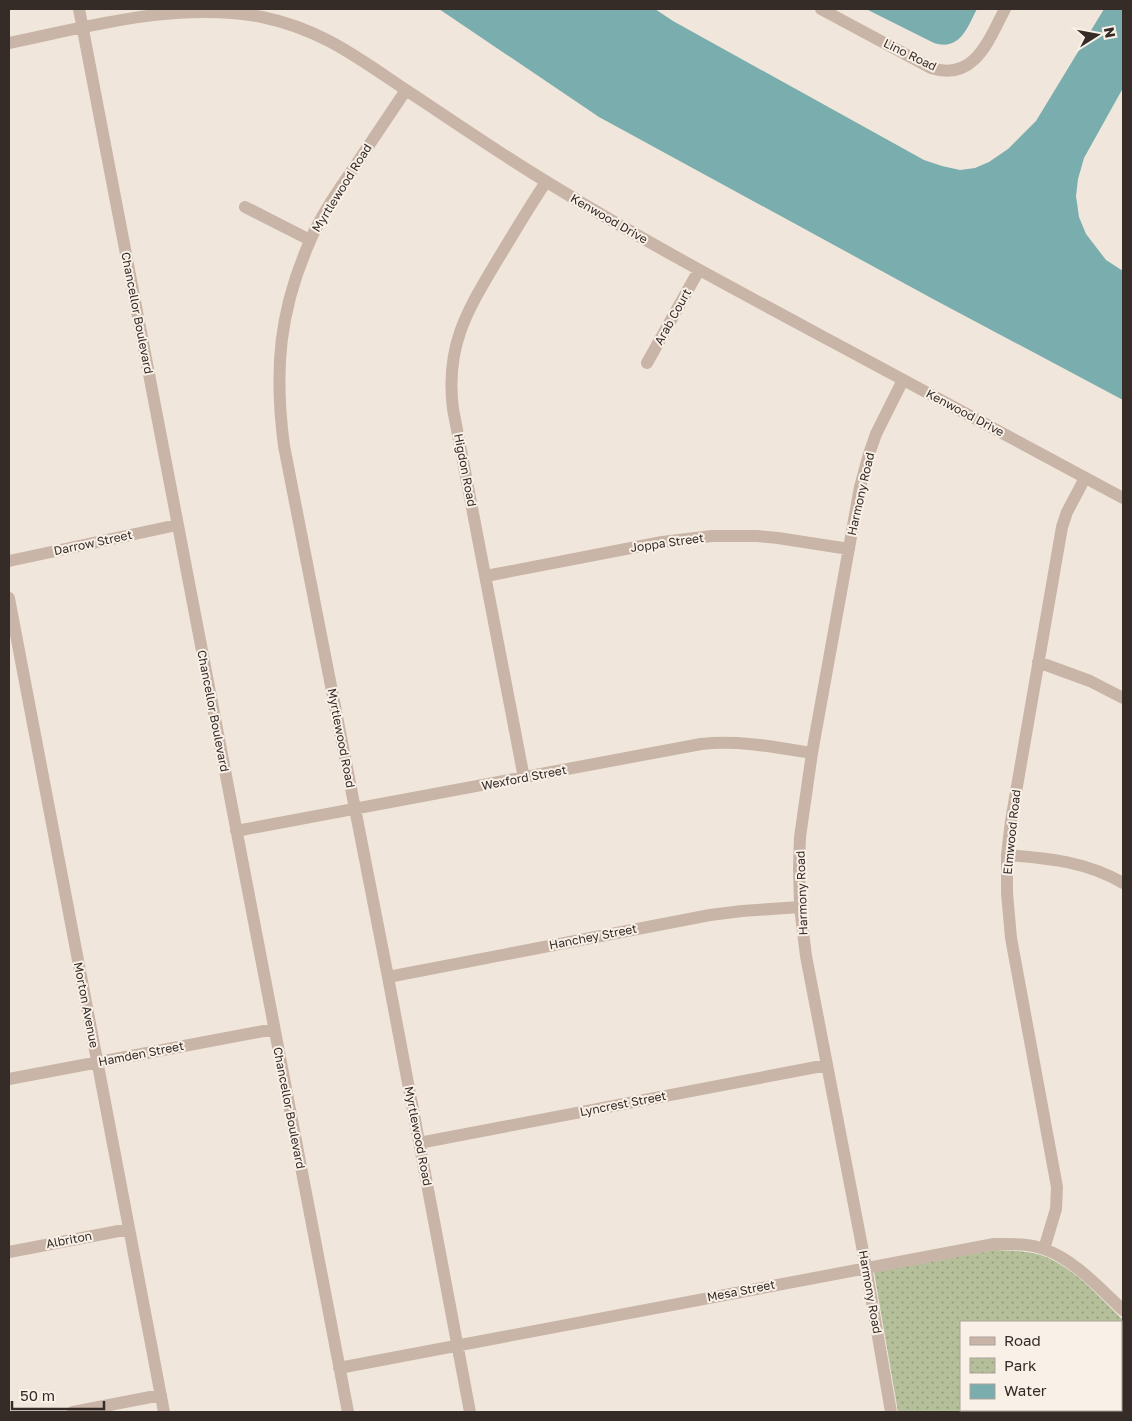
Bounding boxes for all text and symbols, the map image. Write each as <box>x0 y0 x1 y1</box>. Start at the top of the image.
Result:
north arrow <box>1072 10 1122 60</box>
text: N <box>1101 26 1120 39</box>
street label: Lino Road <box>881 35 939 74</box>
street label: Myrtlewood Road <box>308 141 375 235</box>
street label: Kenwood Drive <box>568 190 650 247</box>
street label: Chancellor Boulevard <box>118 251 157 375</box>
street label: Arab Court <box>651 286 694 348</box>
street label: Kenwood Drive <box>924 386 1007 439</box>
street label: Higdon Road <box>451 432 480 508</box>
street label: Harmony Road <box>844 451 877 537</box>
street label: Darrow Street <box>52 527 134 558</box>
street label: Joppa Street <box>629 530 705 555</box>
street label: Chancellor Boulevard <box>194 649 233 773</box>
street label: Myrtlewood Road <box>324 687 358 789</box>
street label: Wexford Street <box>480 762 568 793</box>
street label: Elmwood Road <box>1000 789 1023 875</box>
street label: Harmony Road <box>793 850 810 936</box>
street label: Hanchey Street <box>548 921 638 952</box>
street label: Morton Avenue <box>71 961 102 1049</box>
street label: Hamden Street <box>97 1038 185 1069</box>
street label: Chancellor Boulevard <box>270 1046 309 1170</box>
street label: Myrtlewood Road <box>401 1085 435 1187</box>
street label: Lyncrest Street <box>578 1088 668 1119</box>
street label: Albriton <box>45 1228 93 1251</box>
street label: Harmony Road <box>856 1249 885 1335</box>
street label: Mesa Street <box>706 1277 776 1304</box>
legend <box>960 1321 1122 1411</box>
text: Road <box>1004 1331 1041 1349</box>
text: Park <box>1004 1356 1037 1374</box>
scale bar <box>12 1378 105 1410</box>
text: Water <box>1004 1381 1047 1399</box>
text: 50 m <box>20 1386 55 1404</box>

